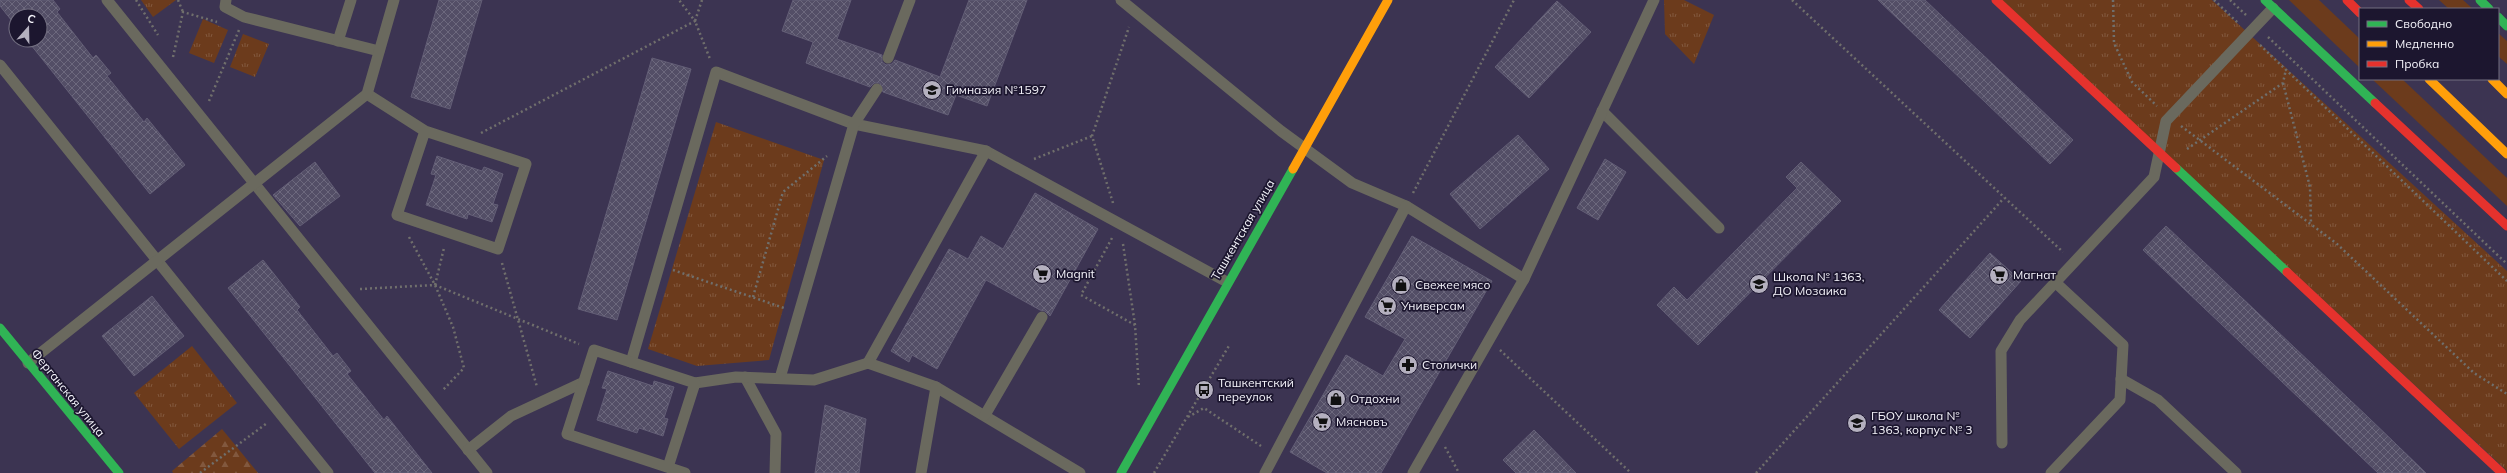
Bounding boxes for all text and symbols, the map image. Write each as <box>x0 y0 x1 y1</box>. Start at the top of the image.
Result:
north arrow <box>8 8 48 48</box>
legend <box>2359 8 2499 80</box>
text: С <box>25 11 38 27</box>
text: Свободно <box>2395 16 2452 31</box>
text: Медленно <box>2395 36 2454 51</box>
text: Пробка <box>2395 56 2439 71</box>
school or university icon: Гимназия №1597 <box>921 79 943 101</box>
place label: Гимназия №1597 <box>946 82 1046 97</box>
street label: Ташкентская улица <box>1208 177 1277 283</box>
supermarket icon: Magnit <box>1031 263 1053 285</box>
supermarket icon: Магнат <box>1988 264 2010 286</box>
place label: Magnit <box>1056 266 1095 281</box>
place label: Магнат <box>2013 267 2056 282</box>
place label: Школа № 1363, ДО Мозаика <box>1773 269 1865 298</box>
school or university icon: Школа № 1363, ДО Мозаика <box>1748 273 1770 295</box>
shop icon: Свежее мясо <box>1390 274 1412 296</box>
place label: Свежее мясо <box>1415 277 1490 292</box>
supermarket icon: Универсам <box>1376 295 1398 317</box>
place label: Универсам <box>1400 298 1465 313</box>
street label: Ферганская улица <box>28 346 108 440</box>
pharmacy icon: Столички <box>1397 354 1419 376</box>
place label: Столички <box>1422 357 1477 372</box>
place label: Ташкентский переулок <box>1218 375 1294 404</box>
bus stop icon: Ташкентский переулок <box>1193 379 1215 401</box>
shop icon: Отдохни <box>1325 388 1347 410</box>
place label: Отдохни <box>1350 391 1400 406</box>
place label: ГБОУ школа № 1363, корпус № 3 <box>1871 408 1973 437</box>
supermarket icon: Мясновъ <box>1311 411 1333 433</box>
school or university icon: ГБОУ школа № 1363, корпус № 3 <box>1846 412 1868 434</box>
place label: Мясновъ <box>1336 414 1388 429</box>

